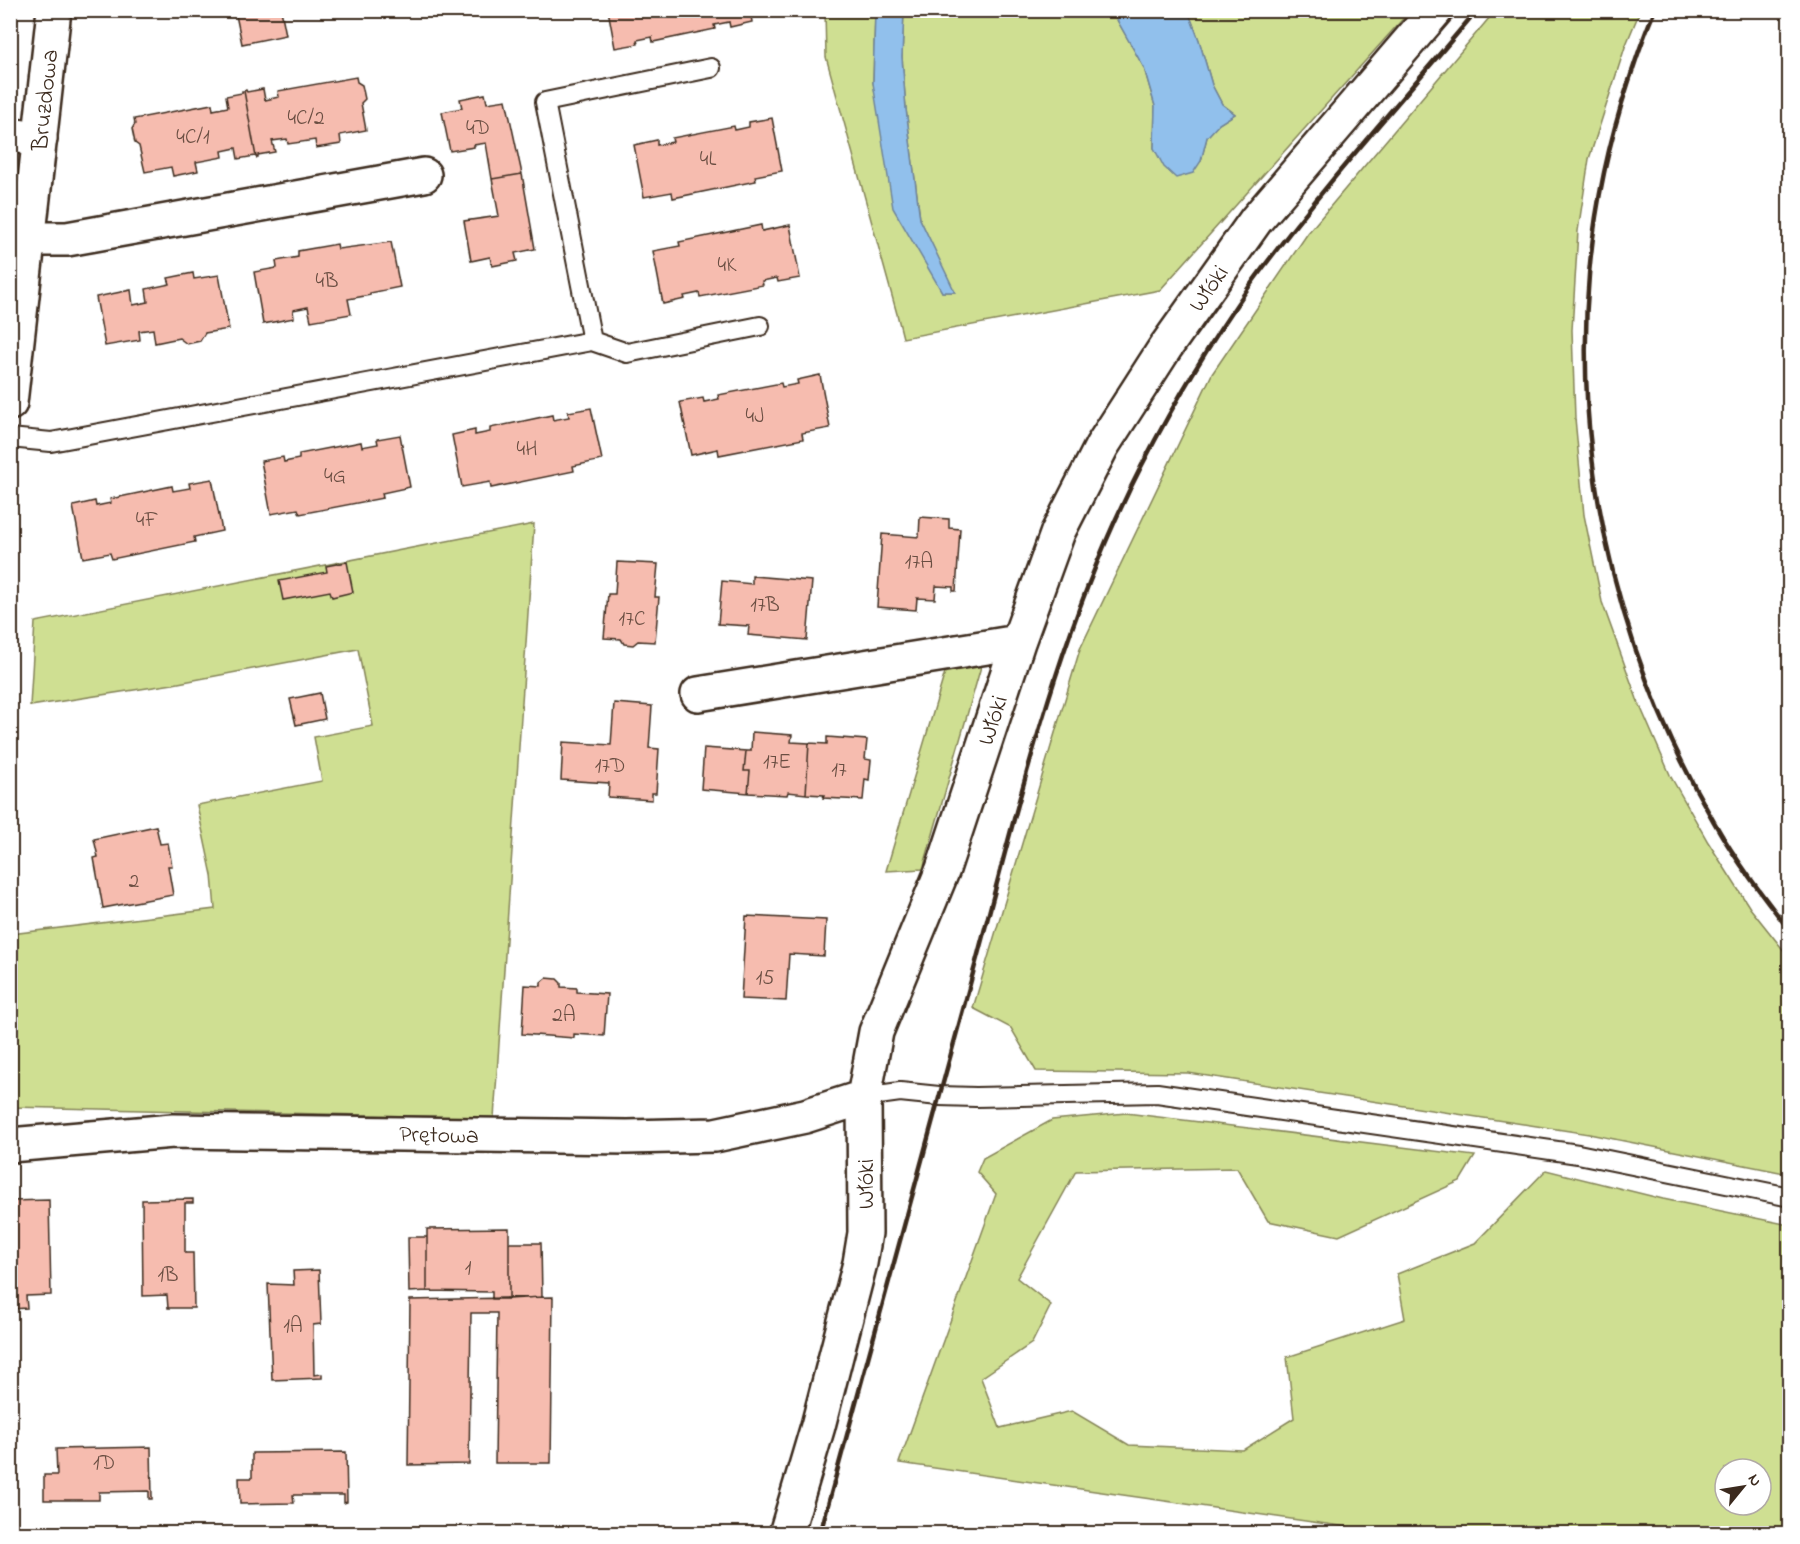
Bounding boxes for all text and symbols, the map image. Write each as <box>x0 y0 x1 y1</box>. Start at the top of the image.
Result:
street label: Bruzdowa <box>24 48 69 154</box>
house number: 4C/2 <box>287 104 325 134</box>
house number: 4D <box>466 114 490 144</box>
house number: 4C/1 <box>176 123 210 153</box>
house number: 4L <box>700 145 716 175</box>
house number: 4K <box>718 251 737 281</box>
street label: Włóki <box>1181 259 1239 320</box>
house number: 4B <box>316 267 338 297</box>
house number: 4J <box>746 402 764 432</box>
house number: 4H <box>517 435 537 465</box>
house number: 4G <box>324 462 346 492</box>
house number: 4F <box>136 506 159 536</box>
house number: 17A <box>905 548 933 578</box>
house number: 17B <box>750 591 780 621</box>
house number: 17C <box>619 605 645 635</box>
street label: Włóki <box>970 691 1019 750</box>
house number: 17E <box>763 748 791 778</box>
house number: 17D <box>595 752 625 782</box>
house number: 17 <box>831 756 847 786</box>
house number: 2 <box>129 867 139 897</box>
house number: 15 <box>756 964 774 994</box>
house number: 2A <box>552 1001 576 1031</box>
street label: Prętowa <box>399 1118 479 1155</box>
street label: Włóki <box>850 1159 885 1209</box>
house number: 1 <box>465 1254 472 1284</box>
house number: 1B <box>158 1261 178 1291</box>
house number: 1A <box>283 1312 303 1342</box>
house number: 1D <box>93 1449 115 1479</box>
north arrow <box>1713 1457 1773 1517</box>
text: N <box>1741 1470 1767 1491</box>

